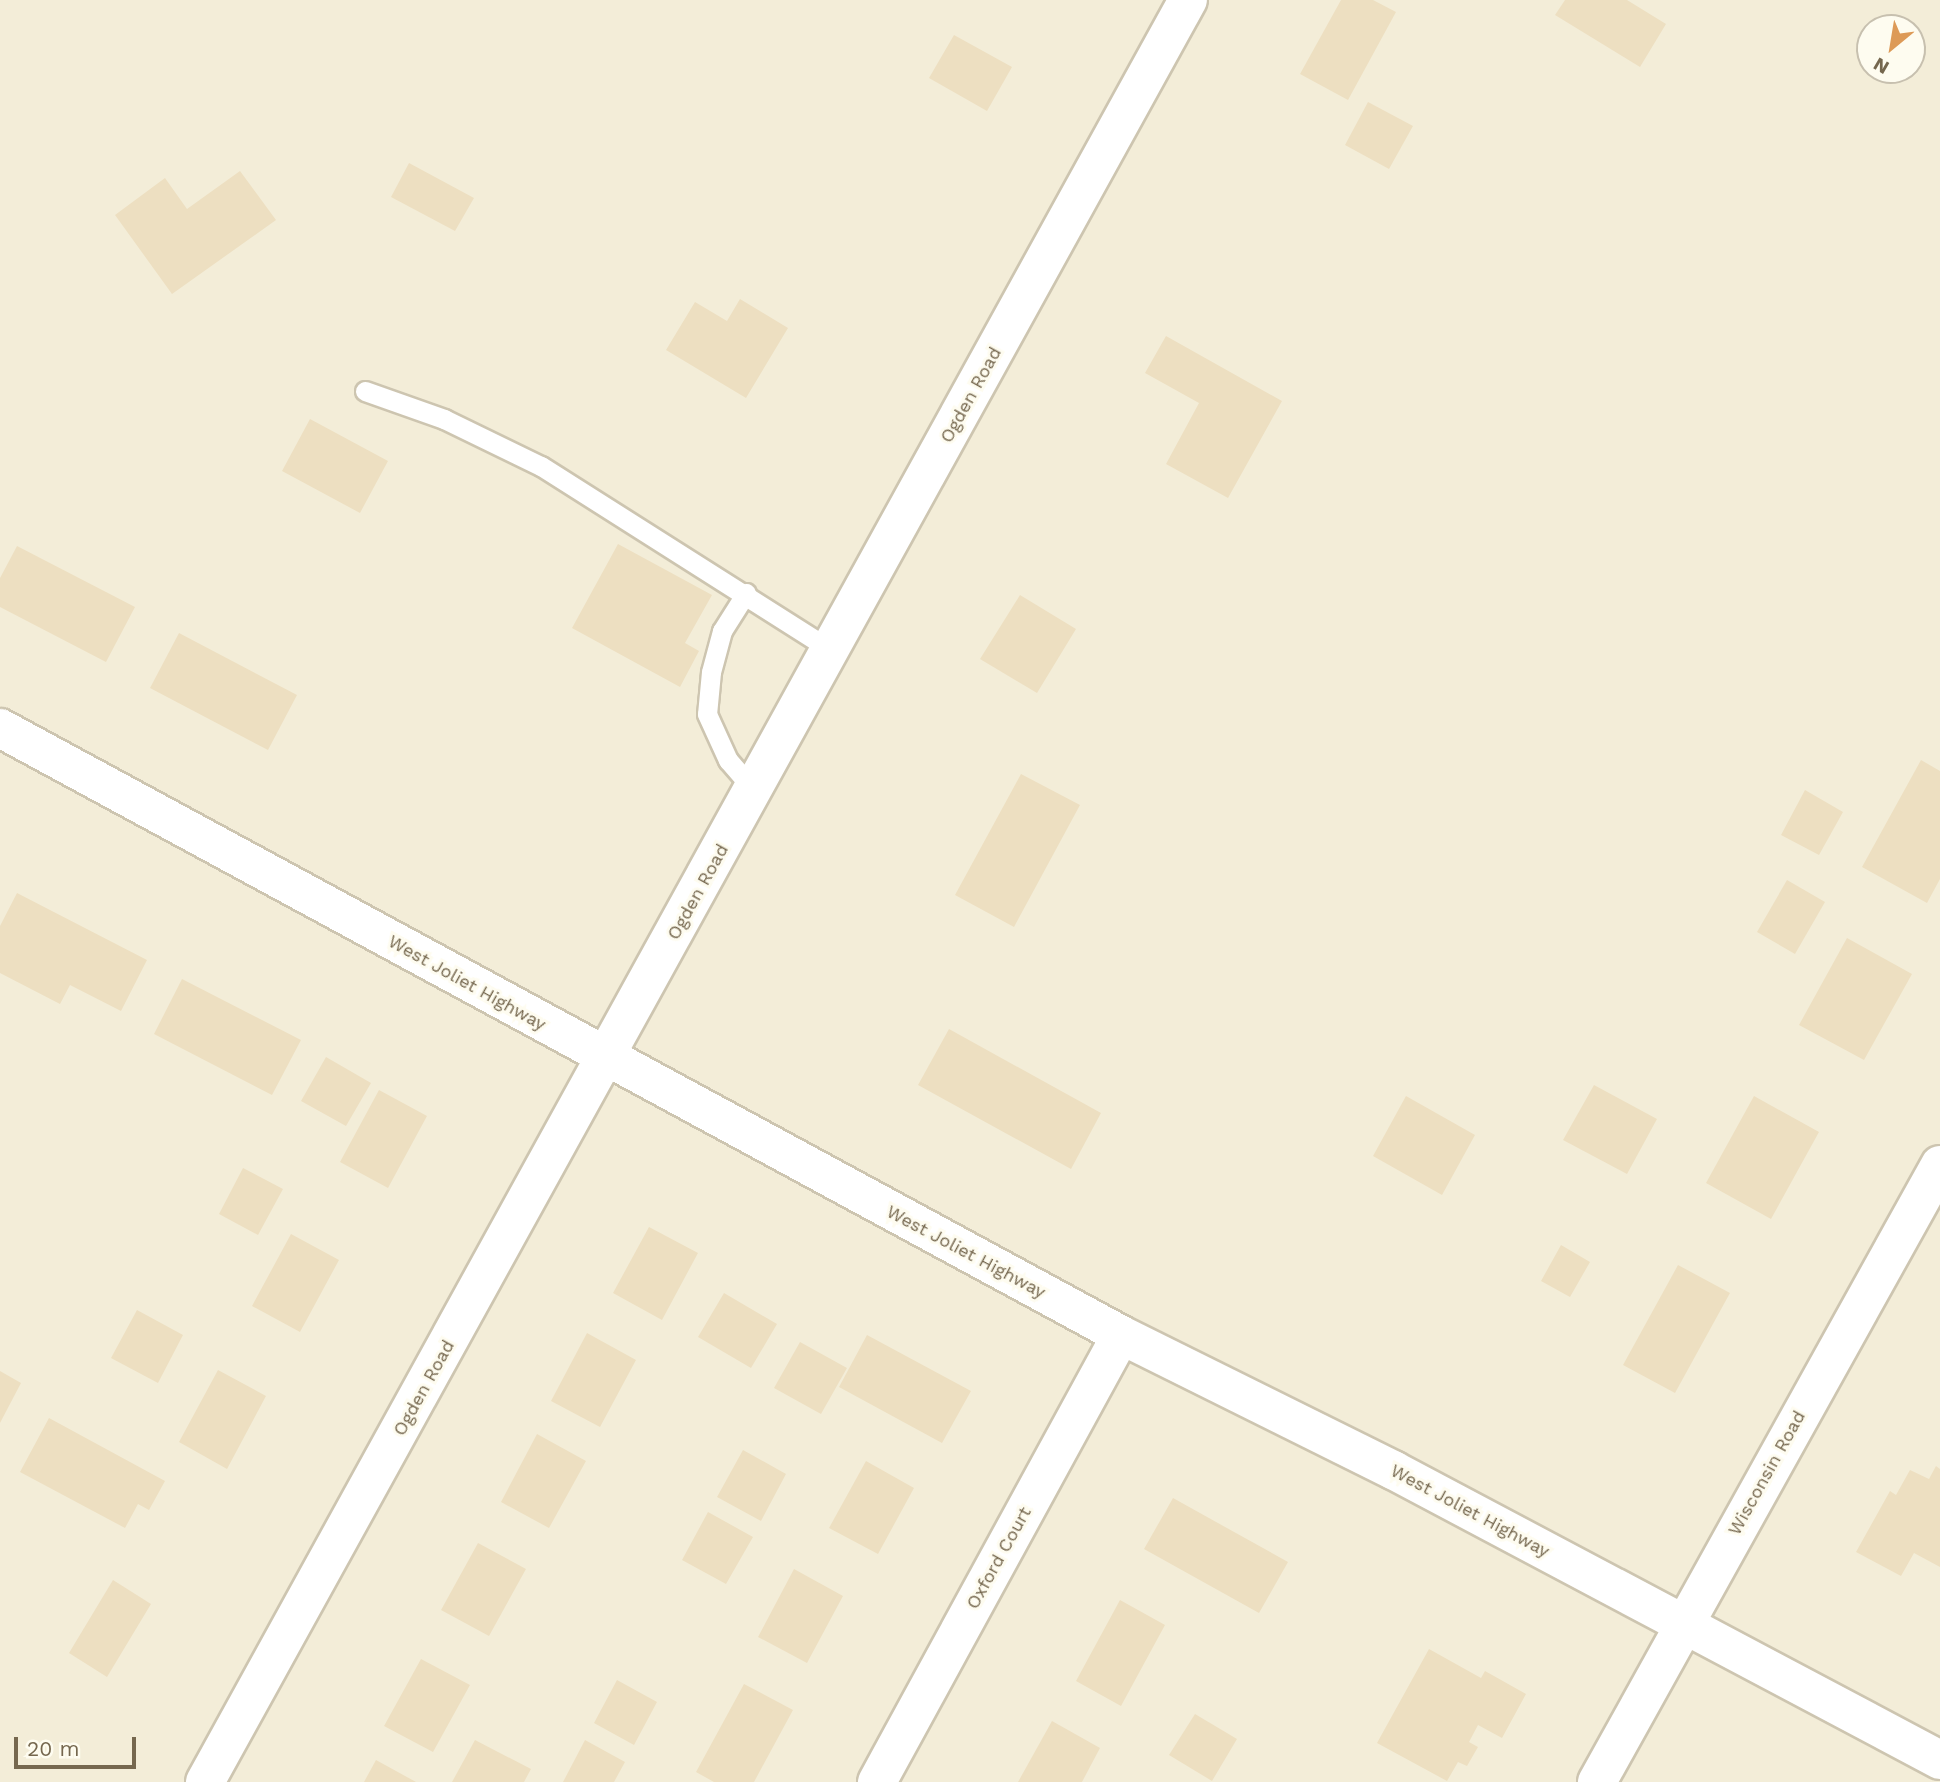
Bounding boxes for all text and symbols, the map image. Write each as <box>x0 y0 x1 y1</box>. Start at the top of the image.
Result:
north arrow <box>1856 14 1926 84</box>
text: N <box>1869 52 1893 79</box>
street label: Ogden Road <box>936 343 1006 447</box>
street label: Ogden Road <box>663 840 733 944</box>
street label: West Joliet Highway <box>384 931 550 1035</box>
street label: West Joliet Highway <box>883 1201 1049 1303</box>
street label: Ogden Road <box>389 1336 459 1440</box>
street label: Wisconsin Road <box>1724 1407 1810 1539</box>
street label: West Joliet Highway <box>1387 1460 1553 1562</box>
street label: Oxford Court <box>962 1503 1036 1613</box>
scale bar <box>18 1722 140 1766</box>
text: 20 m <box>27 1736 79 1761</box>

